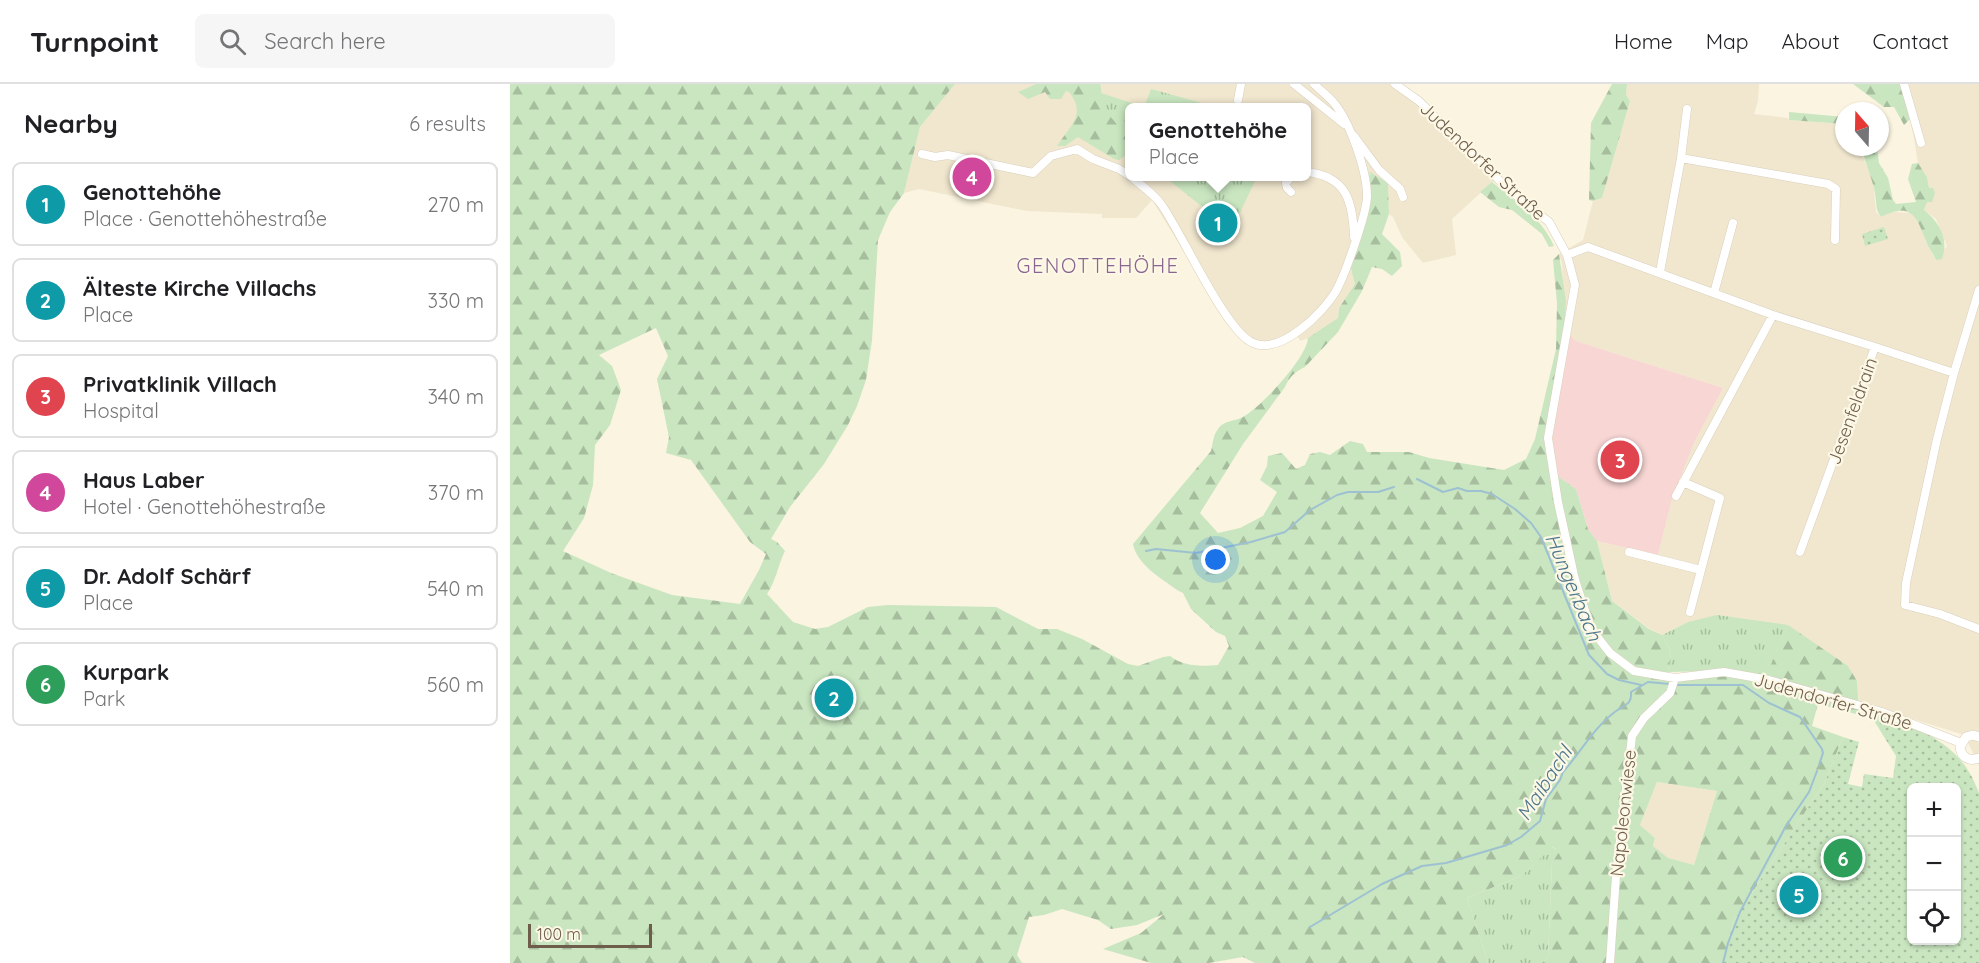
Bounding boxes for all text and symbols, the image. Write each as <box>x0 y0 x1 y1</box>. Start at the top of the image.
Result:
search box <box>195 14 615 68</box>
text: Turnpoint <box>30 24 159 59</box>
icon: search <box>216 25 249 58</box>
text: Search here <box>264 27 386 55</box>
text: Home <box>1614 28 1673 54</box>
text: Map <box>1706 28 1749 54</box>
text: About <box>1782 28 1840 54</box>
text: Contact <box>1873 28 1949 54</box>
street label: Judendorfer Straße <box>1415 97 1551 225</box>
north arrow <box>1835 102 1889 156</box>
popup <box>1125 103 1311 181</box>
text: Nearby <box>24 107 118 140</box>
text: 6 results <box>409 111 486 136</box>
text: Genottehöhe <box>1149 116 1287 144</box>
text: Place <box>1149 144 1199 169</box>
pin: 4 <box>952 154 992 200</box>
text: Genottehöhe <box>83 178 222 206</box>
text: 1 <box>42 192 49 217</box>
text: 270 m <box>427 192 484 217</box>
pin: 1 <box>1198 200 1238 246</box>
text: Place · Genottehöhestraße <box>83 206 327 231</box>
district label: GENOTTEHÖHE <box>1017 253 1179 278</box>
text: Älteste Kirche Villachs <box>83 274 316 302</box>
text: 2 <box>40 288 51 313</box>
text: 330 m <box>427 288 484 313</box>
text: Place <box>83 302 133 327</box>
street label: Jesenfeldrain <box>1822 354 1882 468</box>
text: Privatklinik Villach <box>83 370 277 398</box>
text: 3 <box>40 384 51 409</box>
text: 340 m <box>427 384 484 409</box>
text: Hospital <box>83 398 159 423</box>
pin: 3 <box>1600 438 1640 482</box>
text: Haus Laber <box>83 466 205 494</box>
text: 4 <box>40 480 51 505</box>
text: 370 m <box>428 480 484 505</box>
text: Hotel · Genottehöhestraße <box>83 494 326 519</box>
water label: Hungerbach <box>1540 529 1608 645</box>
your location <box>1201 545 1230 574</box>
text: Dr. Adolf Schärf <box>83 562 251 590</box>
text: 5 <box>40 576 51 601</box>
text: 540 m <box>427 576 484 601</box>
text: Place <box>83 590 133 615</box>
text: Kurpark <box>83 658 169 686</box>
street label: Judendorfer Straße <box>1751 667 1915 735</box>
text: 6 <box>40 672 51 697</box>
text: 560 m <box>427 672 484 697</box>
pin: 2 <box>814 676 854 720</box>
text: Park <box>83 686 125 711</box>
water label: Maibachl <box>1511 739 1579 825</box>
street label: Napoleonwiese <box>1605 748 1641 878</box>
map controls <box>1907 783 1961 945</box>
button: + <box>1907 783 1961 837</box>
pin: 6 <box>1824 836 1862 880</box>
button: − <box>1907 837 1961 891</box>
pin: 5 <box>1780 872 1818 918</box>
button: locate <box>1907 891 1961 945</box>
scale bar <box>528 921 652 948</box>
text: 100 m <box>537 924 581 944</box>

